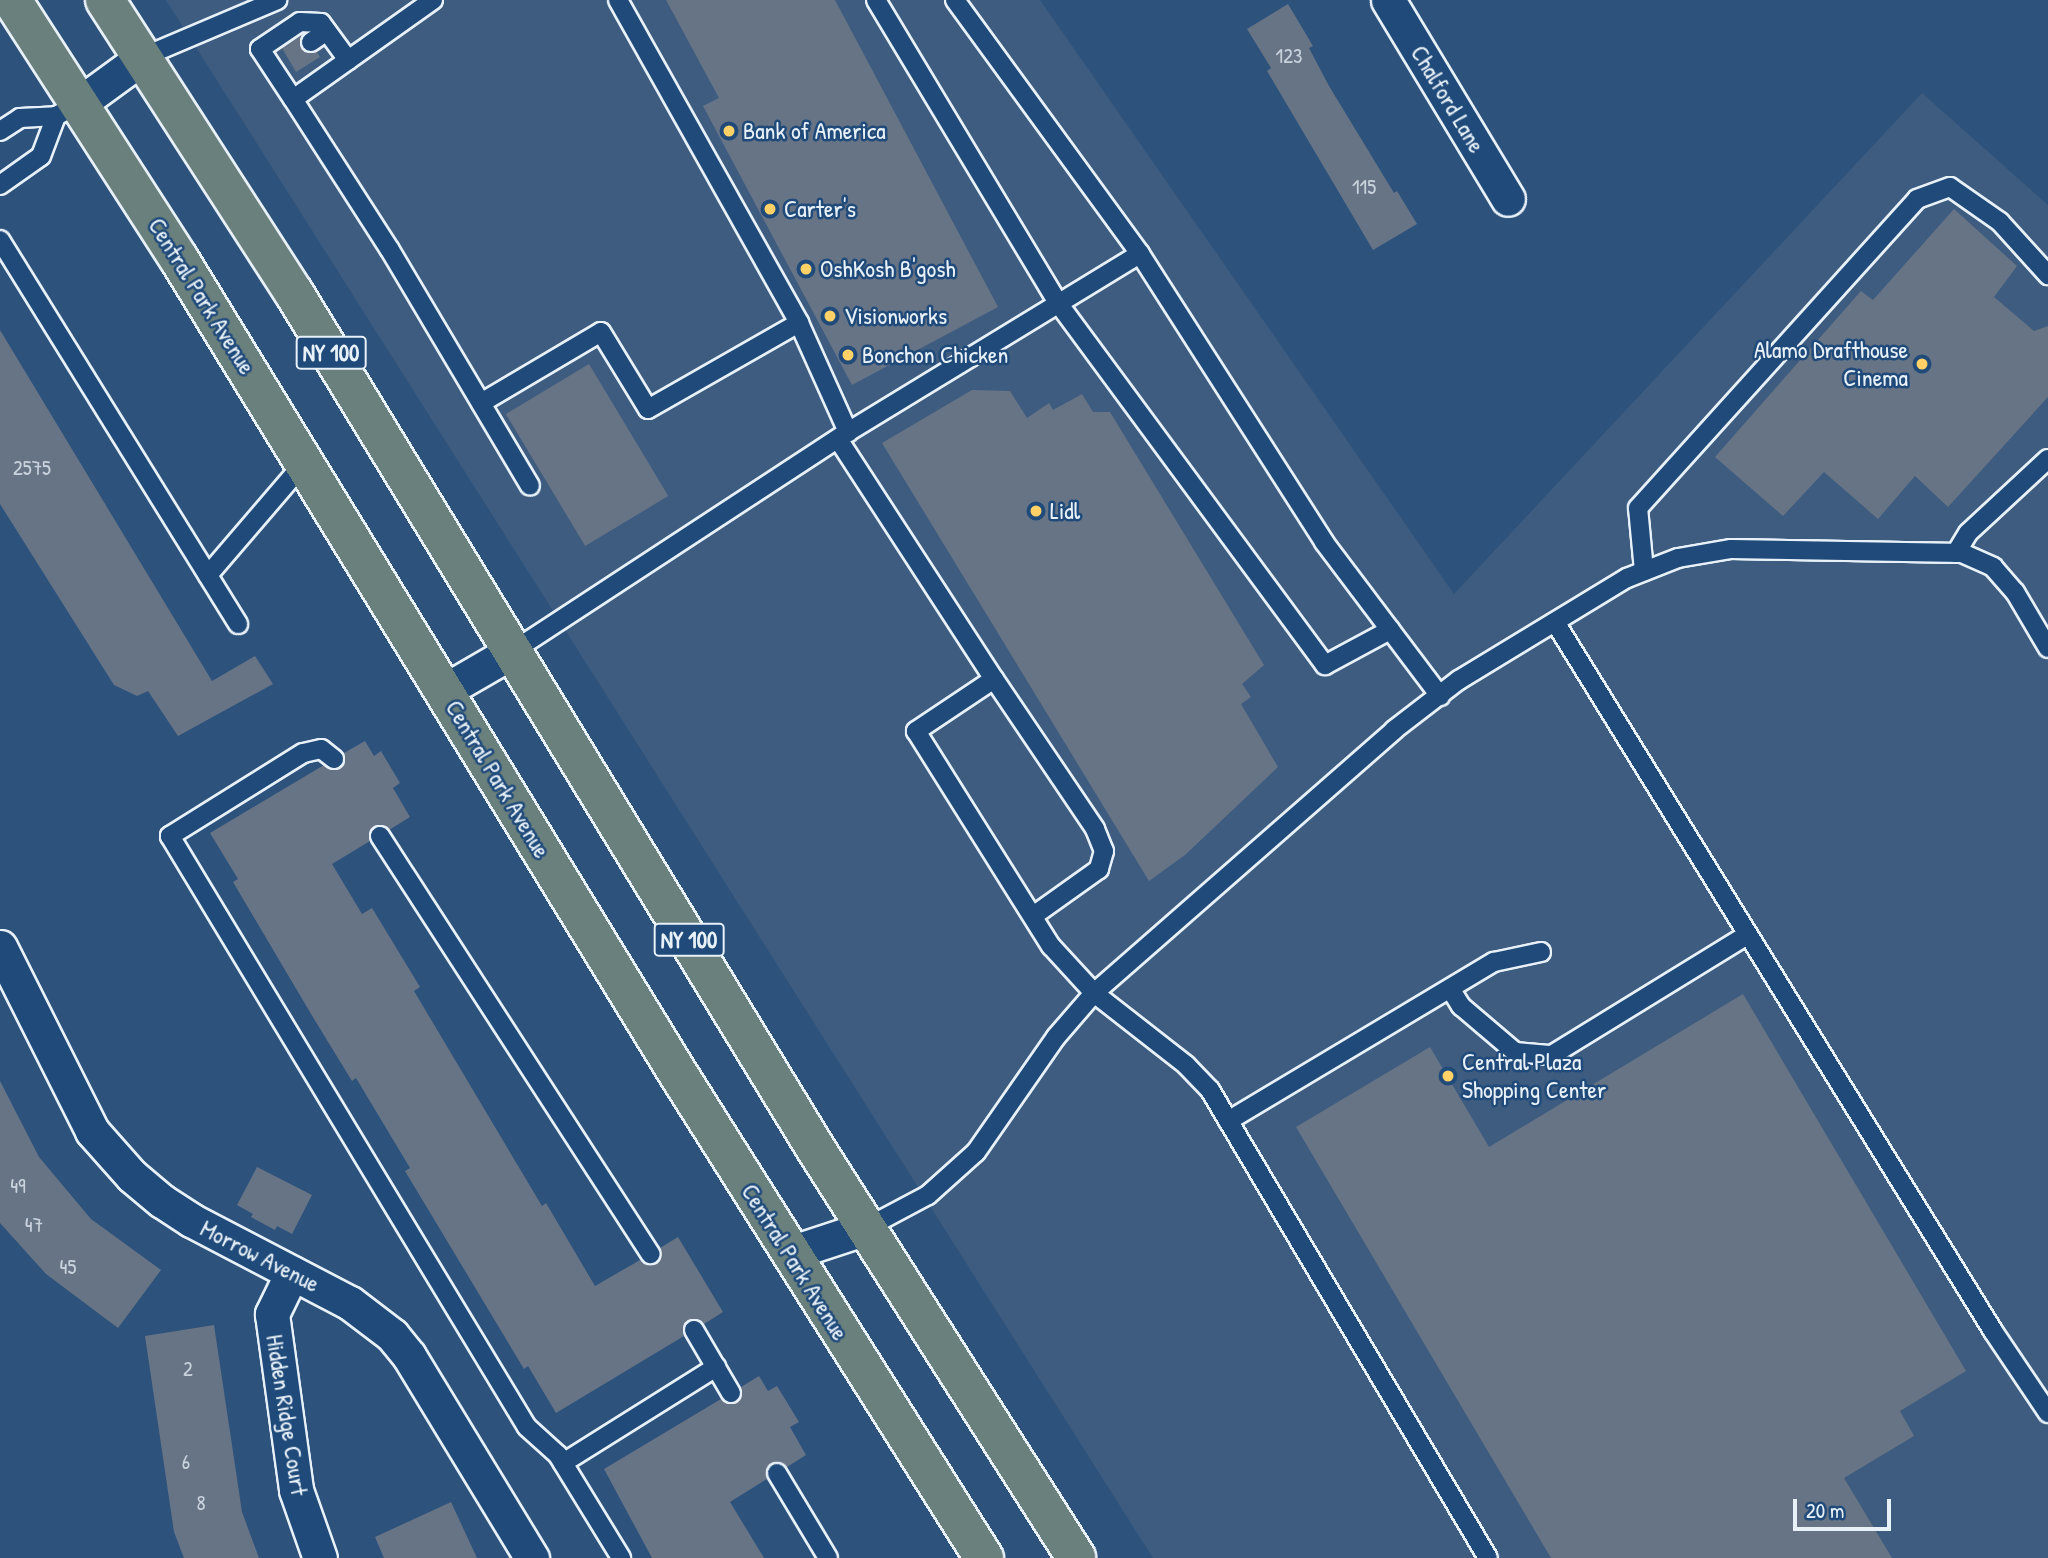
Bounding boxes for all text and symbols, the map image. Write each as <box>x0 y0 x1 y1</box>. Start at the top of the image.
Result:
street label: Chalford Lane <box>1405 40 1491 158</box>
house number: 123 <box>1276 43 1302 69</box>
place label: Bank of America <box>743 117 886 145</box>
marker: Bank of America <box>721 123 737 139</box>
house number: 115 <box>1352 174 1376 200</box>
place label: Carter's <box>784 195 856 223</box>
marker: Carter's <box>762 201 778 217</box>
street label: Central Park Avenue <box>142 213 262 379</box>
place label: OshKosh B'gosh <box>820 255 956 283</box>
marker: OshKosh B'gosh <box>798 261 814 277</box>
place label: Visionworks <box>844 302 947 330</box>
marker: Visionworks <box>822 308 838 324</box>
road number: NY 100 <box>294 334 368 372</box>
place label: Alamo Drafthouse Cinema <box>1754 336 1908 392</box>
place label: Bonchon Chicken <box>862 341 1008 369</box>
marker: Bonchon Chicken <box>840 347 856 363</box>
marker: Alamo Drafthouse Cinema <box>1914 356 1930 372</box>
house number: 2575 <box>13 455 51 481</box>
place label: Lidl <box>1050 497 1080 525</box>
marker: Lidl <box>1028 503 1044 519</box>
street label: Central Park Avenue <box>440 695 556 863</box>
road number: NY 100 <box>652 920 726 959</box>
place label: Central Plaza Shopping Center <box>1462 1048 1606 1104</box>
marker: Central Plaza Shopping Center <box>1440 1068 1456 1084</box>
house number: 49 <box>10 1173 26 1199</box>
street label: Central Park Avenue <box>735 1179 855 1345</box>
house number: 47 <box>25 1212 43 1238</box>
street label: Morrow Avenue <box>196 1214 324 1298</box>
house number: 45 <box>60 1254 76 1280</box>
street label: Hidden Ridge Court <box>260 1332 314 1498</box>
house number: 2 <box>183 1356 193 1382</box>
house number: 6 <box>182 1449 190 1475</box>
scale bar <box>1796 1484 1894 1528</box>
house number: 8 <box>196 1490 206 1516</box>
text: 20 m <box>1806 1496 1844 1525</box>

